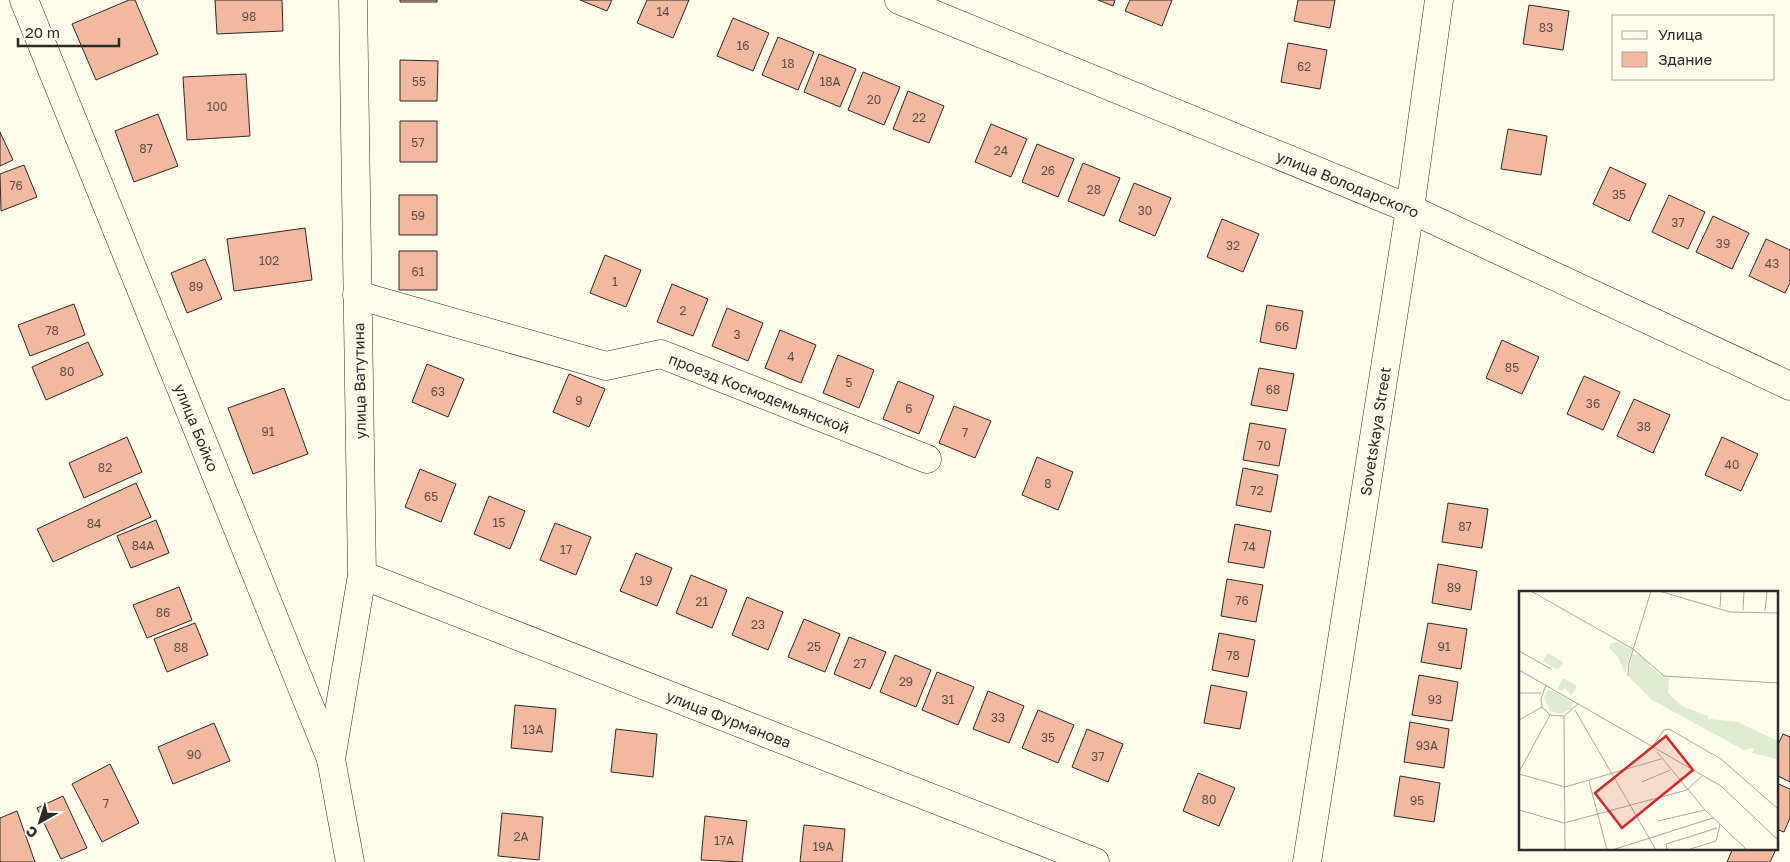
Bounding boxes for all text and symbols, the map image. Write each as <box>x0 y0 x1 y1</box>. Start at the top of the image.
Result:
house number: 14 <box>656 4 670 19</box>
house number: 98 <box>242 9 256 24</box>
scale bar <box>18 15 119 47</box>
legend <box>1612 15 1775 80</box>
house number: 83 <box>1539 20 1553 35</box>
text: 20 m <box>25 23 60 41</box>
text: Улица <box>1658 25 1703 43</box>
house number: 16 <box>736 38 750 53</box>
text: Здание <box>1658 50 1712 68</box>
house number: 18 <box>781 56 795 71</box>
house number: 62 <box>1297 59 1311 74</box>
house number: 55 <box>412 74 426 89</box>
house number: 18A <box>819 74 841 89</box>
house number: 20 <box>867 92 881 107</box>
house number: 100 <box>207 99 227 114</box>
house number: 22 <box>912 110 926 125</box>
house number: 57 <box>411 135 425 150</box>
house number: 87 <box>139 141 153 156</box>
house number: 24 <box>994 143 1008 158</box>
street label: улица Володарского <box>1274 146 1422 221</box>
house number: 26 <box>1041 163 1055 178</box>
house number: 76 <box>9 178 23 193</box>
house number: 28 <box>1087 182 1101 197</box>
house number: 35 <box>1612 187 1626 202</box>
house number: 30 <box>1138 203 1152 218</box>
house number: 59 <box>411 208 425 223</box>
house number: 37 <box>1671 215 1685 230</box>
house number: 39 <box>1716 236 1730 251</box>
house number: 32 <box>1226 238 1240 253</box>
house number: 102 <box>259 253 279 268</box>
house number: 43 <box>1765 256 1779 271</box>
house number: 61 <box>411 264 425 279</box>
house number: 1 <box>612 274 618 289</box>
house number: 89 <box>189 279 203 294</box>
house number: 2 <box>680 303 687 318</box>
house number: 66 <box>1275 319 1289 334</box>
house number: 78 <box>45 323 59 338</box>
street label: улица Ватутина <box>349 323 369 439</box>
house number: 3 <box>733 327 741 342</box>
street label: проезд Космодемьянской <box>666 349 852 437</box>
house number: 4 <box>787 349 795 364</box>
house number: 85 <box>1505 360 1519 375</box>
house number: 80 <box>60 364 74 379</box>
street label: Sovetskaya Street <box>1356 366 1394 497</box>
house number: 5 <box>846 375 853 390</box>
street label: улица Бойко <box>171 381 223 474</box>
house number: 68 <box>1266 382 1280 397</box>
house number: 63 <box>431 384 445 399</box>
house number: 9 <box>575 393 583 408</box>
house number: 36 <box>1586 396 1600 411</box>
house number: 6 <box>905 401 913 416</box>
house number: 38 <box>1637 419 1651 434</box>
house number: 91 <box>261 424 275 439</box>
house number: 7 <box>962 425 968 440</box>
house number: 70 <box>1257 438 1271 453</box>
house number: 40 <box>1725 457 1739 472</box>
house number: 82 <box>98 460 112 475</box>
house number: 8 <box>1044 476 1052 491</box>
house number: 72 <box>1250 483 1264 498</box>
house number: 65 <box>424 489 438 504</box>
house number: 15 <box>493 515 505 530</box>
house number: 84 <box>87 516 101 531</box>
house number: 87 <box>1458 519 1472 534</box>
house number: 84А <box>132 538 154 553</box>
house number: 74 <box>1242 539 1256 554</box>
house number: 17 <box>560 542 572 557</box>
house number: 19 <box>639 573 653 588</box>
house number: 89 <box>1447 580 1461 595</box>
inset map <box>1519 591 1778 850</box>
house number: 76 <box>1235 593 1249 608</box>
house number: 21 <box>696 594 709 609</box>
house number: 86 <box>156 605 170 620</box>
house number: 23 <box>751 617 765 632</box>
house number: 25 <box>807 639 821 654</box>
house number: 91 <box>1437 639 1451 654</box>
house number: 88 <box>174 640 188 655</box>
house number: 78 <box>1226 648 1240 663</box>
house number: 27 <box>853 656 867 671</box>
house number: 29 <box>899 674 913 689</box>
street label: улица Фурманова <box>664 686 794 751</box>
house number: 31 <box>942 692 955 707</box>
house number: 93 <box>1428 692 1442 707</box>
house number: 33 <box>991 710 1005 725</box>
house number: 13А <box>523 722 543 737</box>
house number: 35 <box>1041 730 1055 745</box>
house number: 93A <box>1416 738 1438 753</box>
house number: 90 <box>187 747 201 762</box>
house number: 37 <box>1091 749 1105 764</box>
house number: 80 <box>1202 792 1216 807</box>
house number: 95 <box>1410 793 1424 808</box>
house number: 7 <box>103 796 109 811</box>
north arrow <box>15 797 65 847</box>
text: С <box>22 823 41 842</box>
house number: 2А <box>513 829 529 844</box>
house number: 17А <box>714 833 734 848</box>
house number: 19А <box>812 839 834 854</box>

